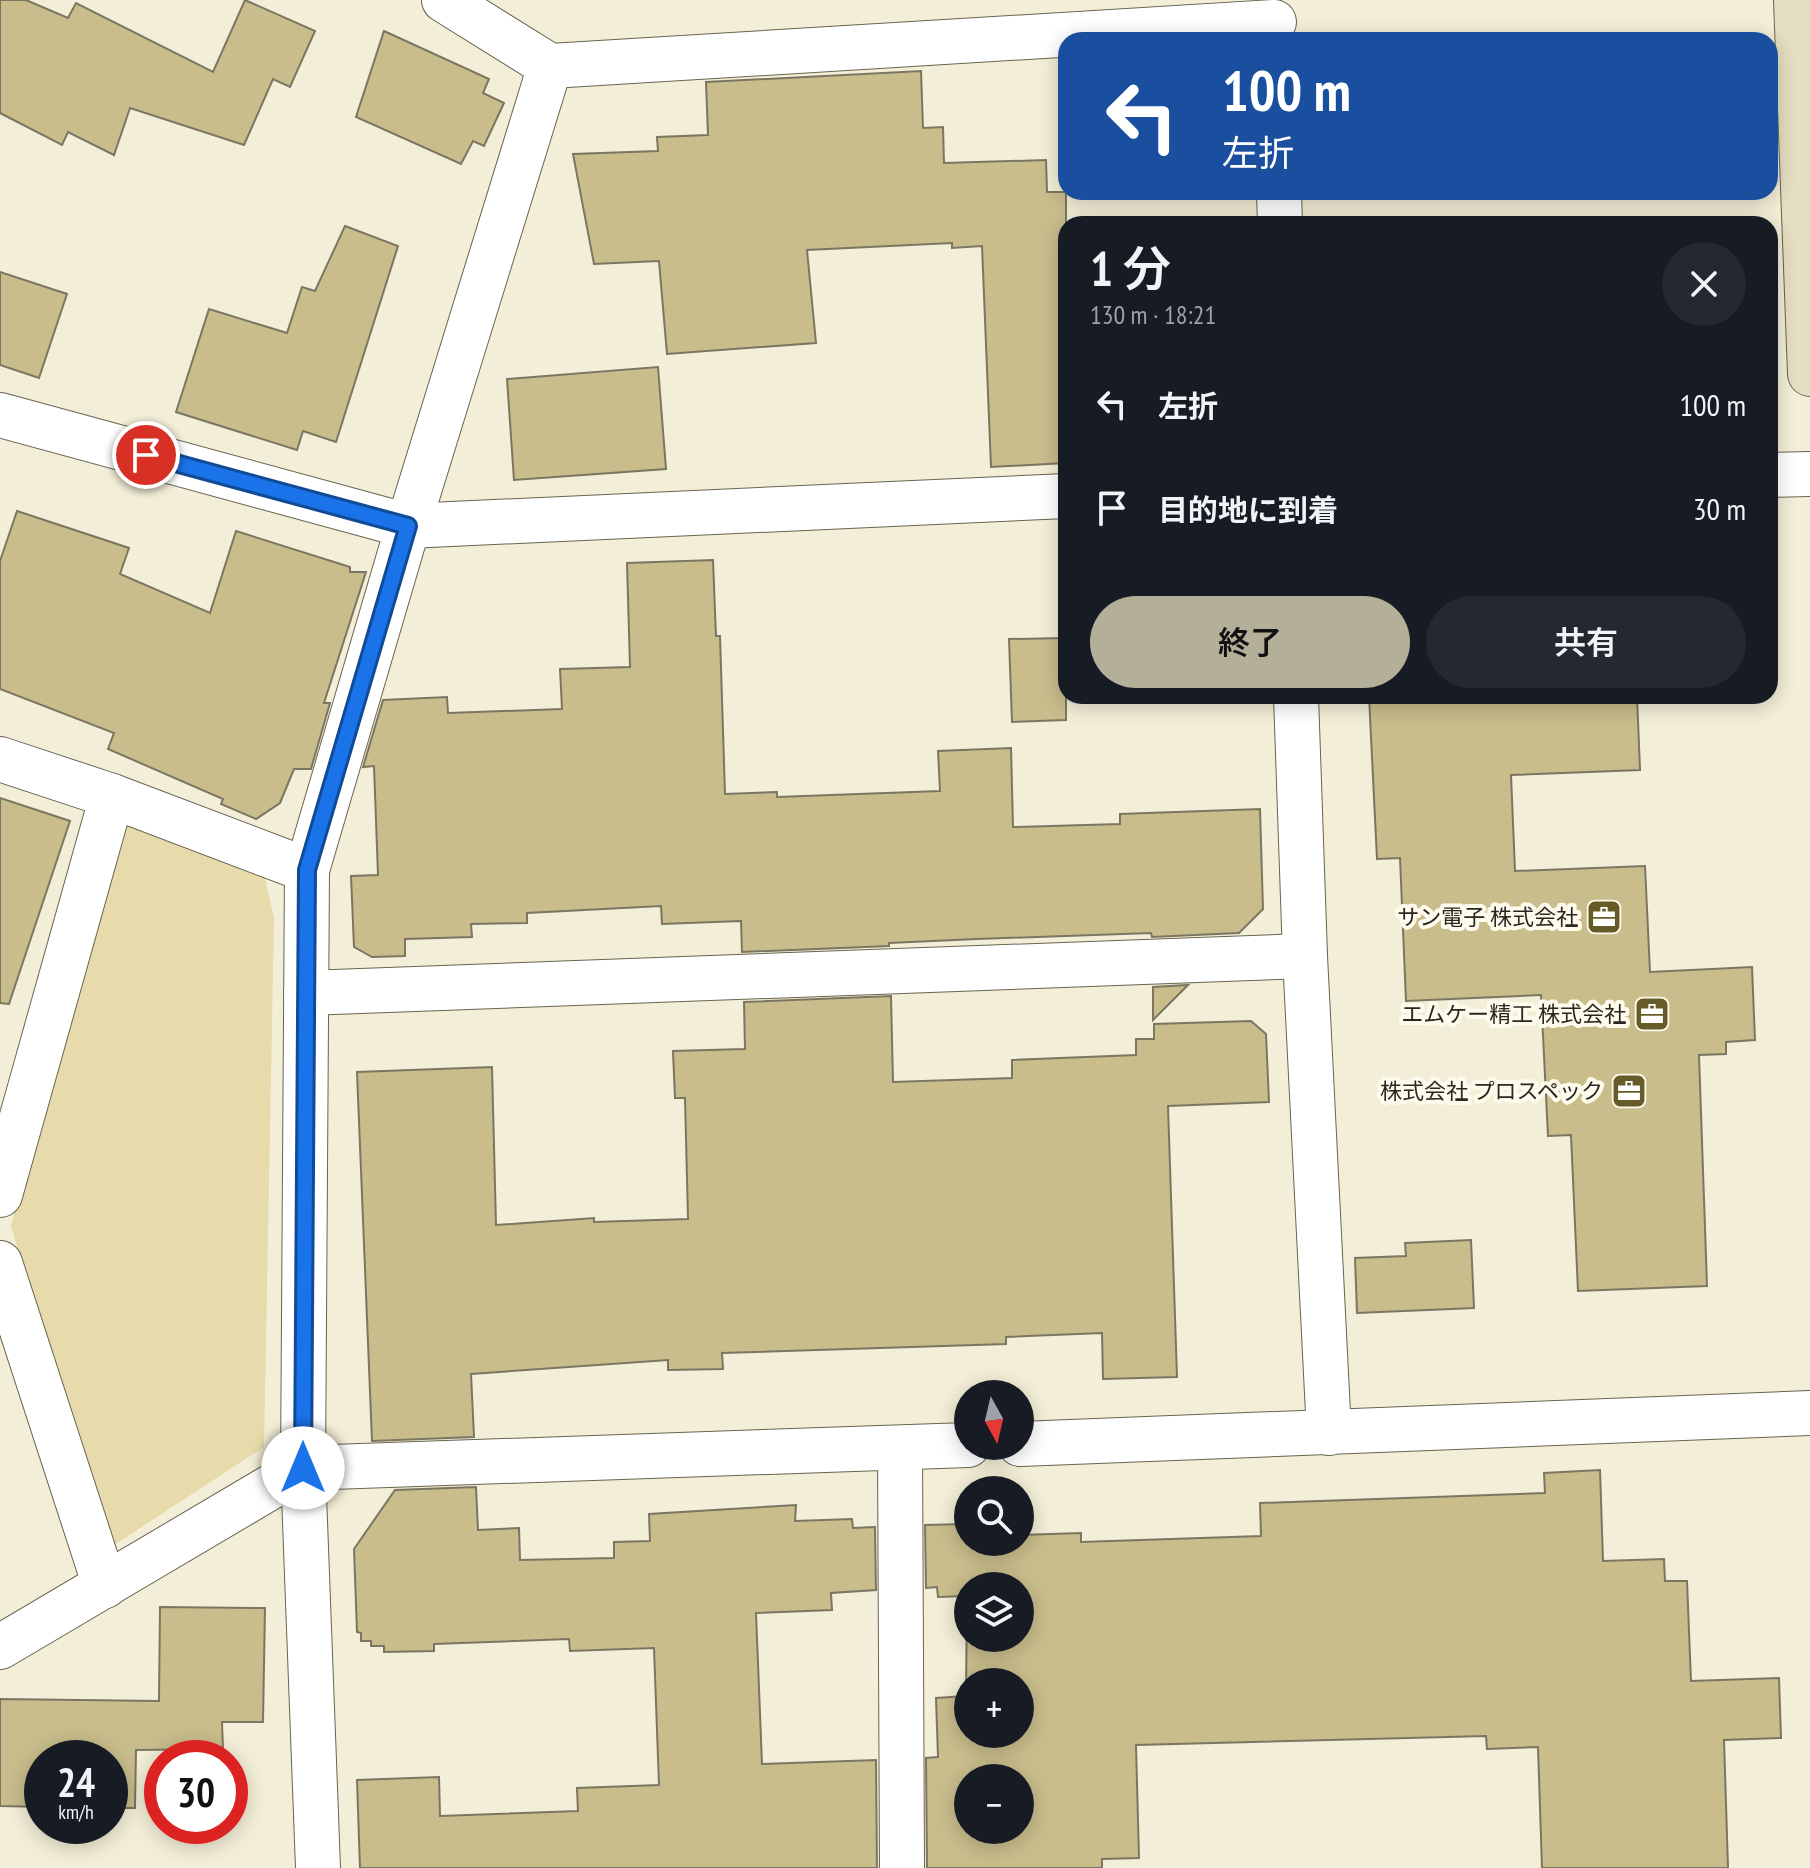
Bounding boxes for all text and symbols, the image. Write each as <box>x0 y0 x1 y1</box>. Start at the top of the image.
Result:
text: 100 m <box>1222 54 1351 126</box>
icon: left <box>1090 64 1194 168</box>
text: 左折 <box>1222 129 1294 176</box>
text: 1 分 <box>1090 237 1171 299</box>
button: close <box>1662 242 1746 326</box>
text: 130 m · 18:21 <box>1090 298 1216 331</box>
icon: left <box>1090 382 1134 426</box>
text: 100 m <box>1680 385 1746 424</box>
text: 左折 <box>1158 386 1218 425</box>
pin <box>112 421 180 489</box>
icon: arrive <box>124 433 168 477</box>
icon: arrive <box>1090 486 1134 530</box>
text: 30 m <box>1693 489 1746 528</box>
text: 目的地に到着 <box>1158 490 1338 529</box>
button: 終了 <box>1090 596 1410 688</box>
button: 共有 <box>1426 596 1746 688</box>
office icon: サン電子 株式会社 <box>1585 898 1623 936</box>
place label: サン電子 株式会社 <box>1397 903 1578 931</box>
office icon: エムケー精工 株式会社 <box>1633 995 1671 1033</box>
place label: エムケー精工 株式会社 <box>1401 1000 1626 1028</box>
office icon: 株式会社 プロスペック <box>1610 1072 1648 1110</box>
place label: 株式会社 プロスペック <box>1380 1077 1603 1105</box>
north arrow <box>954 1380 1034 1460</box>
map controls <box>954 1380 1034 1844</box>
position arrow <box>261 1426 345 1510</box>
button: search <box>954 1476 1034 1556</box>
button: layers <box>954 1572 1034 1652</box>
button: + <box>954 1668 1034 1748</box>
speed limit sign: 30 <box>144 1740 248 1844</box>
text: 24 <box>57 1756 95 1808</box>
button: − <box>954 1764 1034 1844</box>
text: km/h <box>58 1799 94 1825</box>

